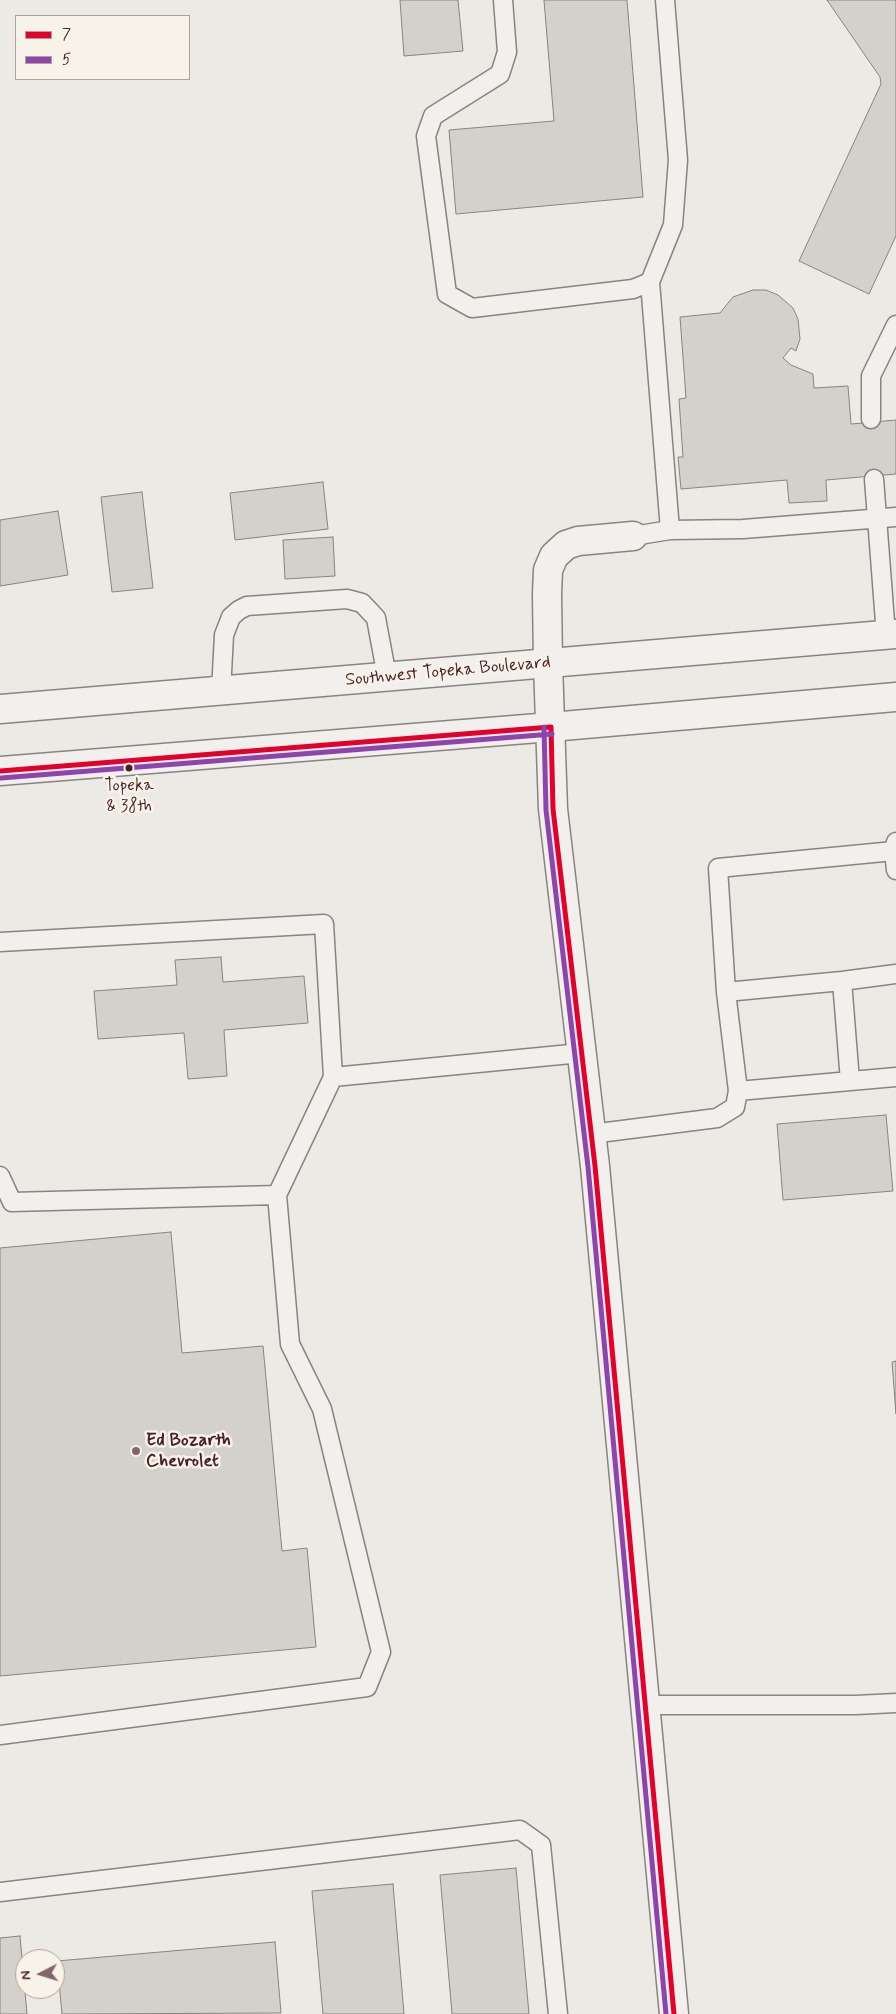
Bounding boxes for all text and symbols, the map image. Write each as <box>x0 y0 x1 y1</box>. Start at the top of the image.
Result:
legend <box>15 15 190 80</box>
text: 7 <box>62 25 71 45</box>
text: 5 <box>62 50 71 70</box>
street label: Southwest Topeka Boulevard <box>344 652 552 692</box>
marker: Topeka & 38th <box>124 763 134 773</box>
place label: Topeka & 38th <box>104 776 154 816</box>
place label: Ed Bozarth Chevrolet <box>146 1430 231 1472</box>
marker: Ed Bozarth Chevrolet <box>130 1445 142 1457</box>
north arrow <box>15 1949 65 1999</box>
text: N <box>17 1970 35 1981</box>

